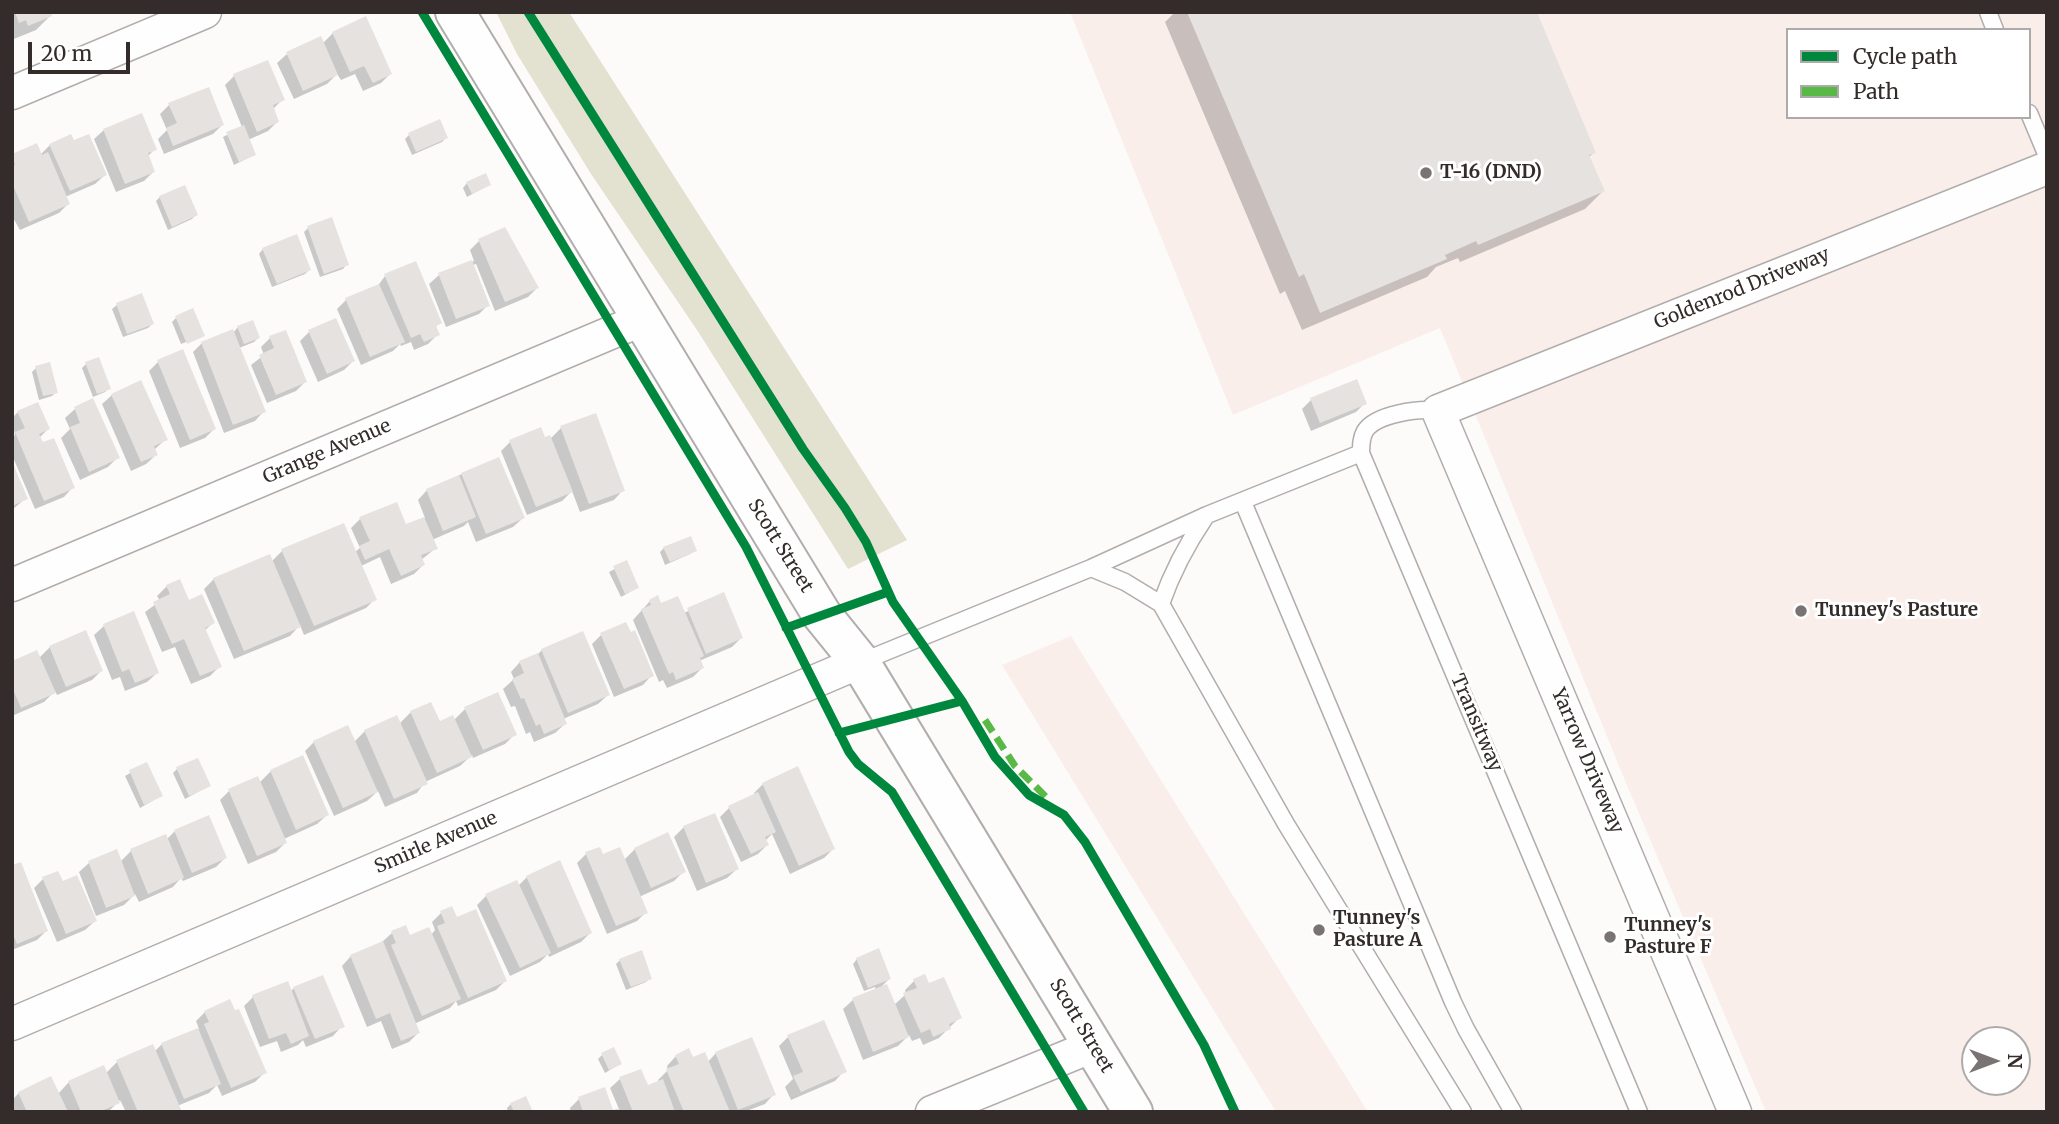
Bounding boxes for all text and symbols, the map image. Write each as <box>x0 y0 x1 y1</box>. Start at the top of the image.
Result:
scale bar <box>32 28 133 72</box>
legend <box>1786 28 2031 119</box>
text: 20 m <box>41 40 92 67</box>
text: Cycle path <box>1853 43 1957 70</box>
text: Path <box>1853 78 1899 105</box>
place label: T-16 (DND) <box>1440 162 1542 184</box>
marker: T-16 (DND) <box>1418 165 1434 181</box>
street label: Goldenrod Driveway <box>1651 243 1833 335</box>
street label: Grange Avenue <box>260 415 394 489</box>
street label: Scott Street <box>742 495 818 597</box>
place label: Tunney's Pasture <box>1815 600 1978 622</box>
marker: Tunney's Pasture <box>1793 603 1809 619</box>
street label: Transitway <box>1445 671 1507 775</box>
street label: Yarrow Driveway <box>1546 685 1628 837</box>
street label: Smirle Avenue <box>371 807 501 879</box>
place label: Tunney's Pasture A <box>1333 908 1422 952</box>
place label: Tunney's Pasture F <box>1624 915 1712 959</box>
marker: Tunney's Pasture A <box>1311 922 1327 938</box>
marker: Tunney's Pasture F <box>1602 929 1618 945</box>
street label: Scott Street <box>1044 975 1118 1077</box>
north arrow <box>1961 1026 2031 1096</box>
text: N <box>2003 1053 2027 1069</box>

